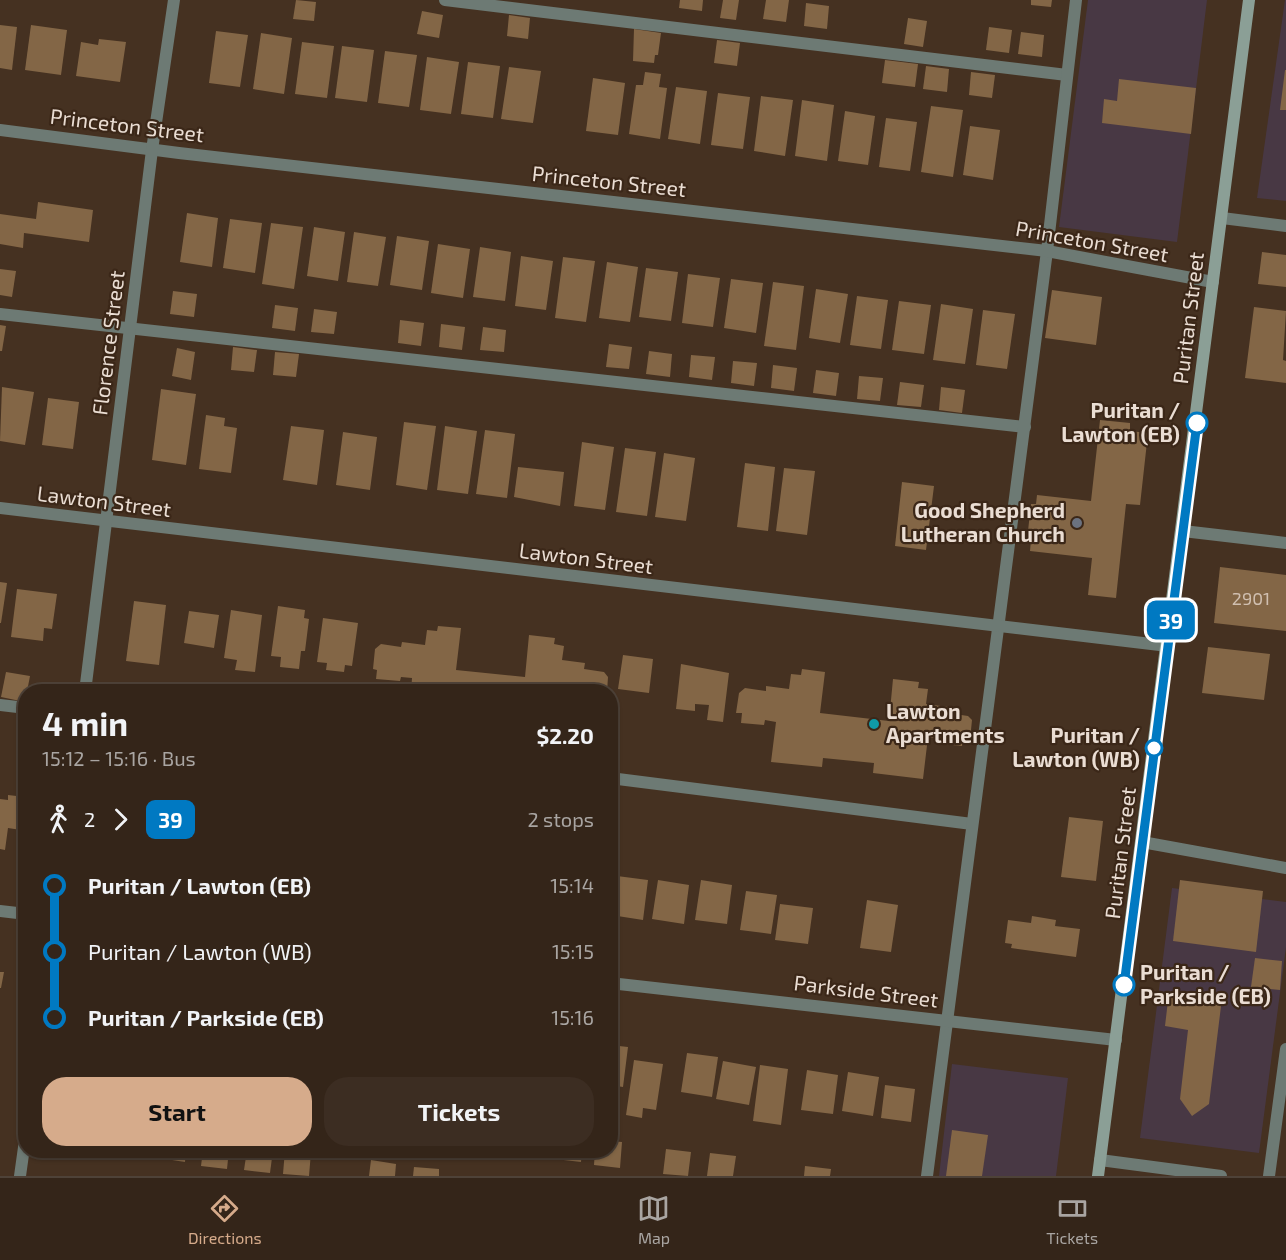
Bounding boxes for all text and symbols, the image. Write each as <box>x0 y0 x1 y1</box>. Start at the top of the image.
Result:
street label: Princeton Street <box>49 103 206 146</box>
street label: Princeton Street <box>531 160 687 201</box>
street label: Princeton Street <box>1014 215 1171 266</box>
street label: Puritan Street <box>1167 250 1208 385</box>
street label: Florence Street <box>86 269 129 417</box>
place label: Puritan / Lawton (EB) <box>1061 397 1180 446</box>
marker: Puritan / Lawton (EB) <box>1186 412 1208 434</box>
street label: Lawton Street <box>36 480 173 521</box>
place label: Good Shepherd Lutheran Church <box>901 497 1065 546</box>
marker: Good Shepherd Lutheran Church <box>1070 516 1084 530</box>
street label: Lawton Street <box>518 537 655 578</box>
house number: 2901 <box>1232 587 1270 609</box>
line badge: 39 <box>1144 600 1198 640</box>
text: 39 <box>1159 608 1183 633</box>
place label: Lawton Apartments <box>886 698 1005 747</box>
text: 4 min <box>42 703 128 743</box>
marker: Lawton Apartments <box>867 717 881 731</box>
text: $2.20 <box>536 722 594 748</box>
place label: Puritan / Lawton (WB) <box>1012 722 1140 771</box>
marker: Puritan / Lawton (WB) <box>1145 739 1163 757</box>
text: 15:12 – 15:16 · Bus <box>42 746 196 770</box>
street label: Puritan Street <box>1099 785 1140 920</box>
icon: walk <box>42 803 75 836</box>
icon: forward <box>104 803 137 836</box>
text: 2 <box>84 807 95 831</box>
text: 39 <box>158 807 183 832</box>
text: 2 stops <box>527 807 594 831</box>
text: Puritan / Lawton (EB) <box>88 872 311 898</box>
text: 15:14 <box>550 873 594 897</box>
text: Puritan / Lawton (WB) <box>88 938 312 964</box>
text: 15:15 <box>552 939 594 963</box>
place label: Puritan / Parkside (EB) <box>1140 959 1271 1008</box>
street label: Parkside Street <box>793 969 940 1012</box>
marker: Puritan / Parkside (EB) <box>1113 974 1135 996</box>
text: Puritan / Parkside (EB) <box>88 1004 324 1030</box>
text: 15:16 <box>551 1005 594 1029</box>
button: Start <box>42 1077 312 1146</box>
button: Tickets <box>324 1077 594 1146</box>
tab: Directions <box>188 1192 262 1247</box>
tab: Map <box>637 1192 670 1247</box>
tab: Tickets <box>1046 1192 1098 1247</box>

